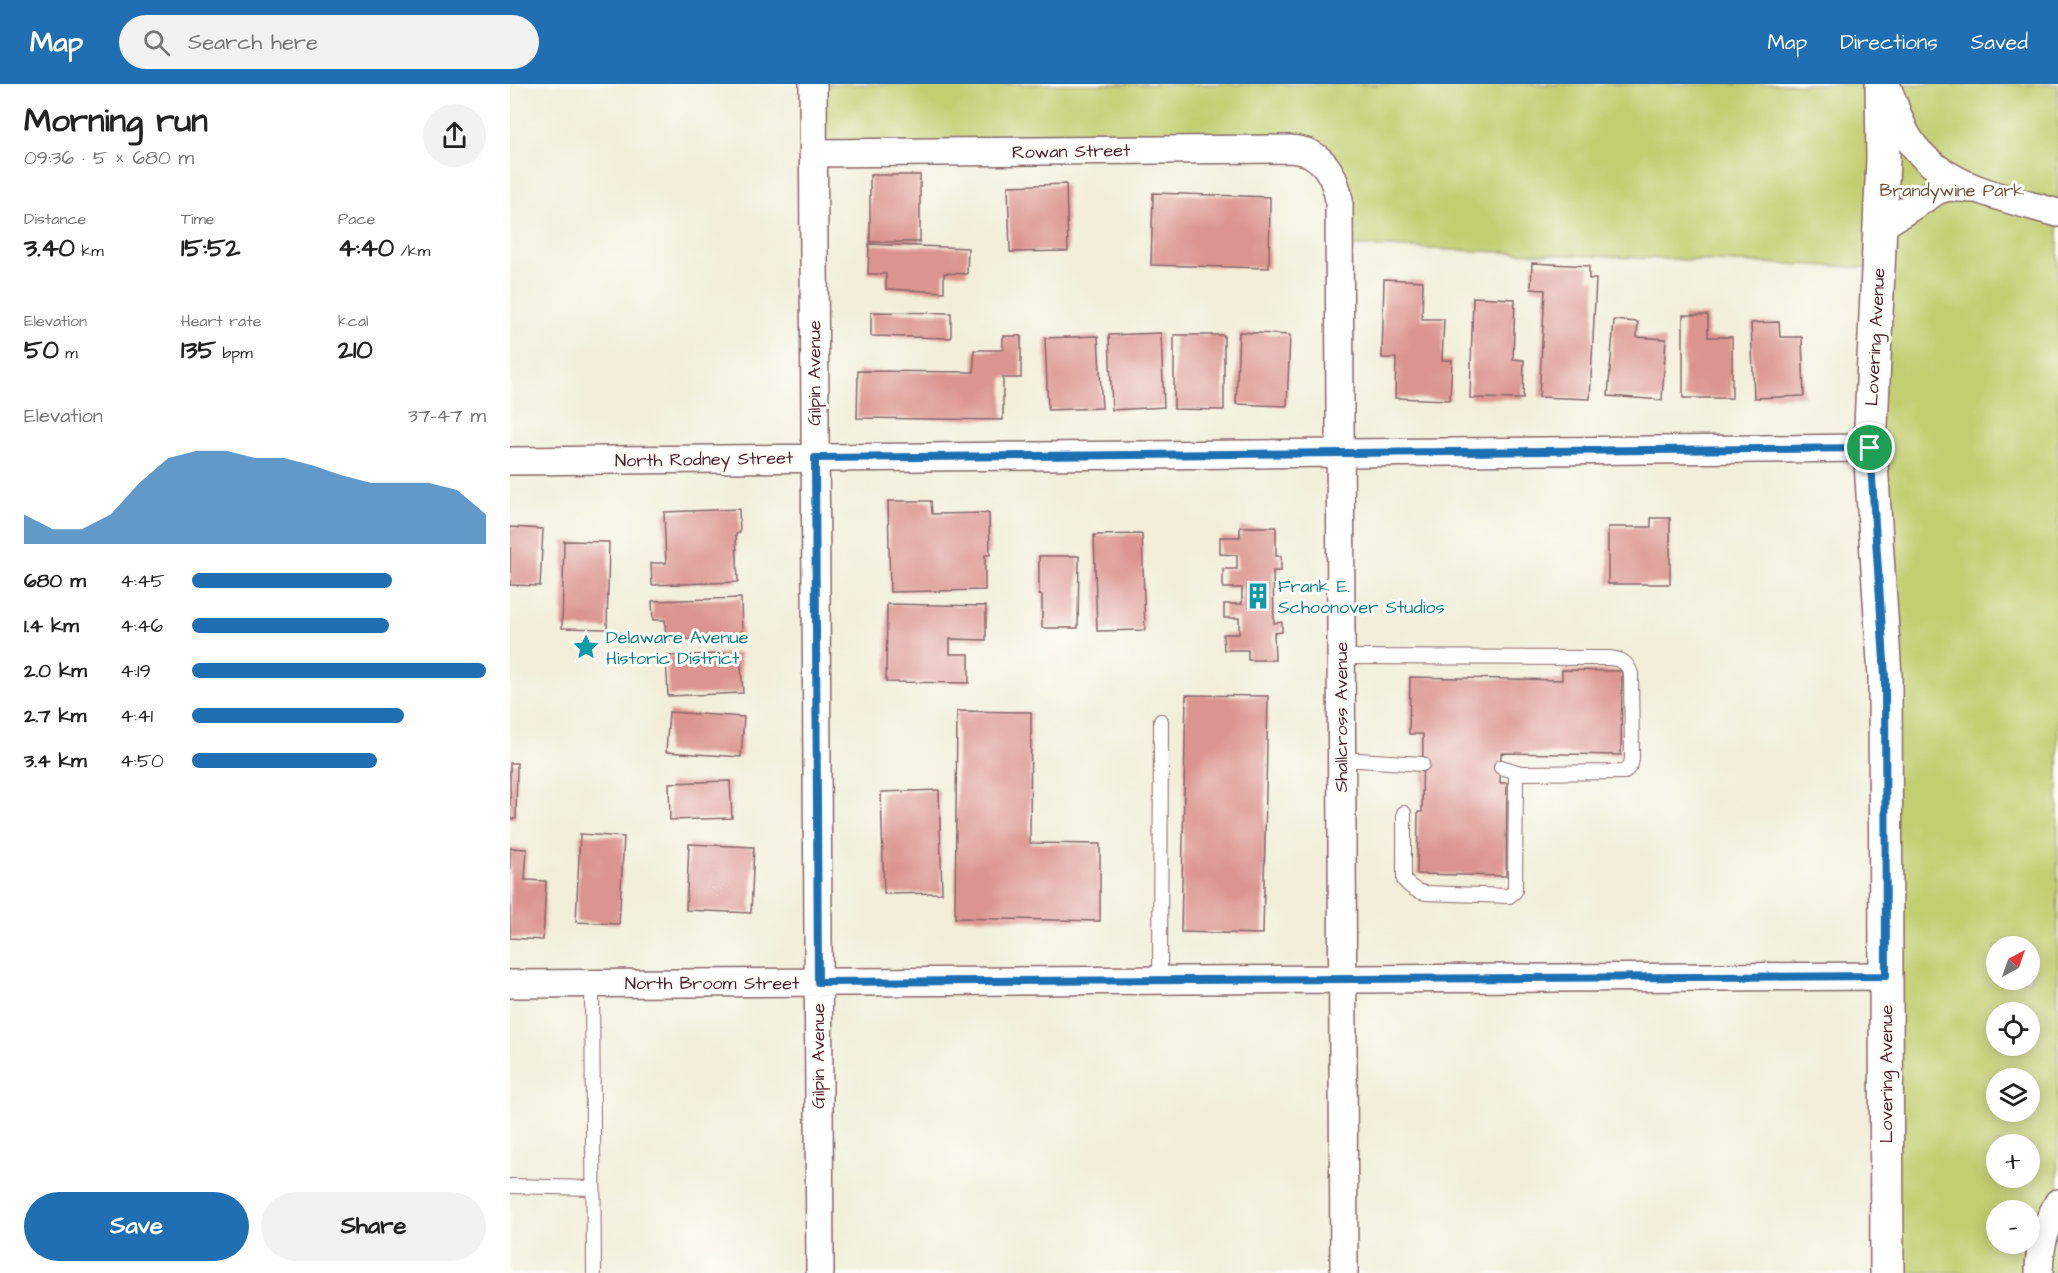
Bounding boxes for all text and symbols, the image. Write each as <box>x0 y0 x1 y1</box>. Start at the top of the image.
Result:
search box <box>119 15 539 69</box>
text: Map <box>30 23 83 62</box>
icon: search <box>140 26 173 59</box>
text: Search here <box>188 27 318 58</box>
text: Map <box>1767 28 1807 57</box>
text: Directions <box>1840 28 1938 57</box>
text: Saved <box>1971 28 2028 57</box>
text: Morning run <box>24 98 208 144</box>
button: share <box>423 104 486 167</box>
street label: Rowan Street <box>1012 138 1131 165</box>
text: 09:36 · 5 × 680 m <box>24 144 194 172</box>
park label: Brandywine Park <box>1880 178 2024 204</box>
text: Distance <box>24 208 86 230</box>
text: Time <box>181 208 215 230</box>
text: Pace <box>338 208 375 230</box>
text: 3.40 <box>24 230 75 266</box>
text: 15:52 <box>181 230 240 266</box>
text: 4:40 <box>338 230 394 266</box>
text: km <box>75 240 104 262</box>
text: /km <box>394 240 430 262</box>
street label: Lovering Avenue <box>1859 267 1893 407</box>
text: Elevation <box>24 310 87 332</box>
text: Heart rate <box>181 310 261 332</box>
text: kcal <box>338 310 369 332</box>
street label: Gilpin Avenue <box>802 320 827 426</box>
text: 50 <box>24 332 59 368</box>
text: 135 <box>181 332 216 368</box>
text: 210 <box>338 332 373 368</box>
text: m <box>59 342 78 364</box>
text: bpm <box>216 342 253 364</box>
text: Elevation <box>24 402 103 430</box>
text: 37–47 m <box>408 402 486 430</box>
pin <box>1844 422 1895 473</box>
icon: arrive <box>1853 431 1886 464</box>
street label: North Rodney Street <box>615 445 794 475</box>
text: 680 m <box>24 567 86 595</box>
text: 4:45 <box>120 567 165 595</box>
place label: Frank E. Schoonover Studios <box>1278 574 1445 620</box>
building icon: Frank E. Schoonover Studios <box>1243 581 1273 611</box>
text: 1.4 km <box>24 612 79 640</box>
text: 4:46 <box>120 612 163 640</box>
place label: Delaware Avenue Historic District <box>606 625 749 671</box>
place icon: Delaware Avenue Historic District <box>571 632 601 662</box>
street label: Shallcross Avenue <box>1329 641 1354 792</box>
text: 2.0 km <box>24 657 87 685</box>
text: 4:19 <box>120 657 151 685</box>
text: 2.7 km <box>24 702 86 730</box>
text: 4:41 <box>120 702 153 730</box>
text: 3.4 km <box>24 747 86 775</box>
text: 4:50 <box>120 747 164 775</box>
north arrow <box>1986 936 2040 990</box>
map controls <box>1986 936 2040 1254</box>
street label: North Broom Street <box>625 971 800 996</box>
button: locate <box>1986 1002 2040 1056</box>
street label: Gilpin Avenue <box>806 1003 831 1109</box>
street label: Lovering Avenue <box>1874 1005 1900 1143</box>
button: layers <box>1986 1068 2040 1122</box>
button: + <box>1986 1134 2040 1188</box>
button: Save <box>24 1192 249 1261</box>
button: Share <box>261 1192 486 1261</box>
button: − <box>1986 1200 2040 1254</box>

